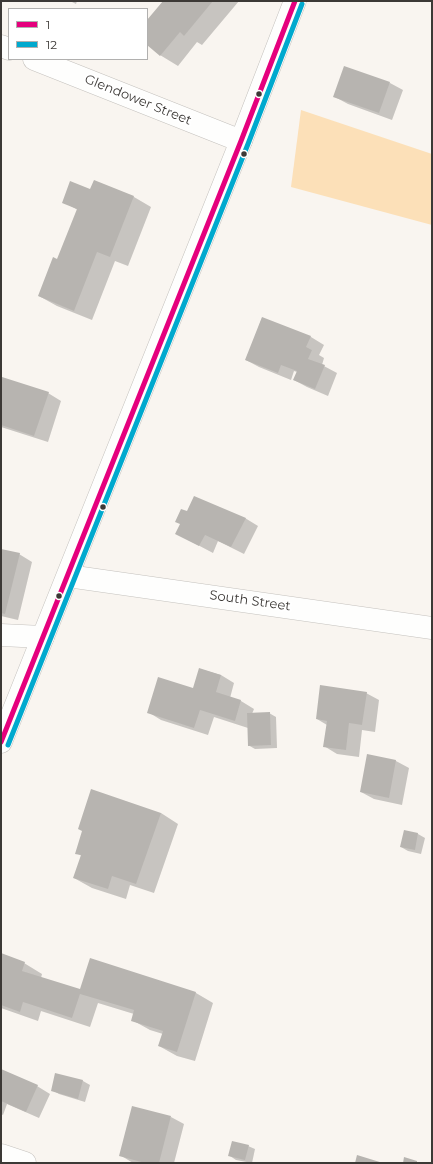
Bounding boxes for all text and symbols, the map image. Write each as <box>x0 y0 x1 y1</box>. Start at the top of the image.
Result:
legend <box>8 8 148 60</box>
text: 1 <box>46 17 50 32</box>
text: 12 <box>46 37 57 52</box>
street label: Glendower Street <box>82 71 194 129</box>
unlabelled marker <box>254 89 264 99</box>
unlabelled marker <box>239 149 249 159</box>
unlabelled marker <box>98 502 108 512</box>
street label: South Street <box>208 588 292 614</box>
unlabelled marker <box>54 591 64 601</box>

